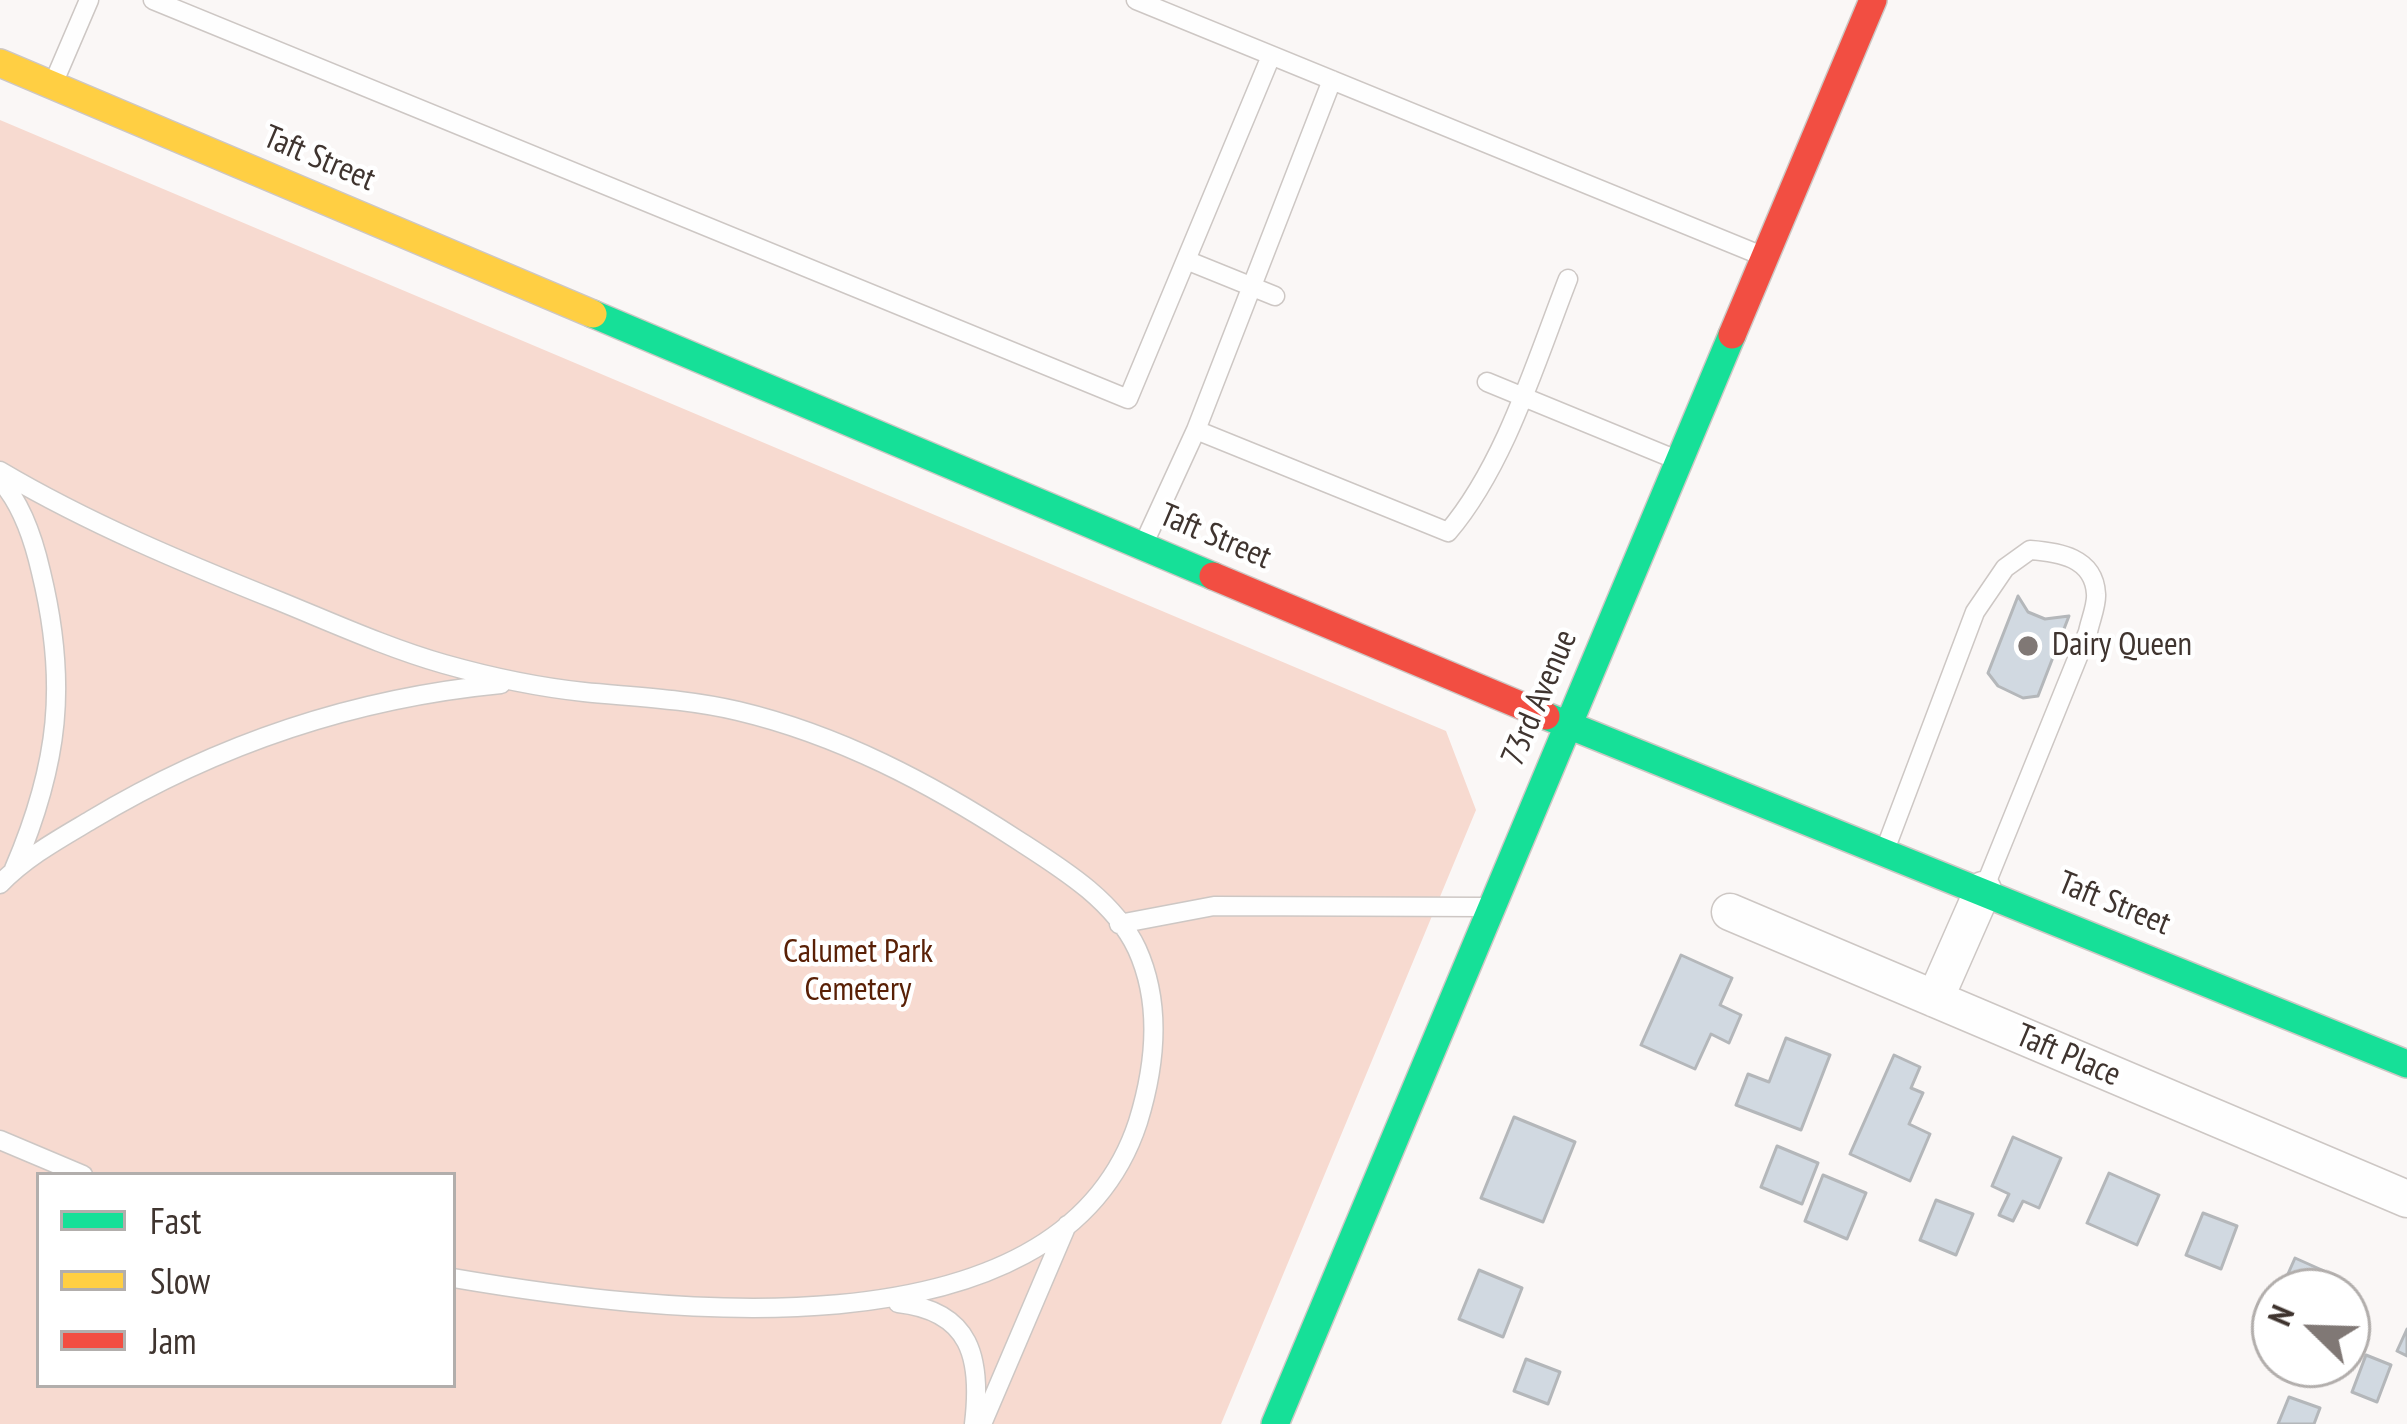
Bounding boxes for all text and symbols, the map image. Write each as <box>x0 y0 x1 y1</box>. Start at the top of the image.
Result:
street label: Taft Street <box>257 118 381 200</box>
street label: Taft Street <box>1153 496 1277 578</box>
street label: 73rd Avenue <box>1494 624 1586 772</box>
place label: Dairy Queen <box>2052 626 2192 666</box>
marker: Dairy Queen <box>2015 633 2041 659</box>
street label: Taft Street <box>2052 864 2176 944</box>
park label: Calumet Park Cemetery <box>783 933 933 1011</box>
street label: Taft Place <box>2010 1016 2126 1096</box>
legend <box>36 1172 456 1388</box>
text: Fast <box>150 1197 201 1244</box>
text: Slow <box>150 1257 210 1304</box>
north arrow <box>2251 1268 2371 1388</box>
text: N <box>2257 1298 2303 1332</box>
text: Jam <box>150 1317 197 1364</box>

